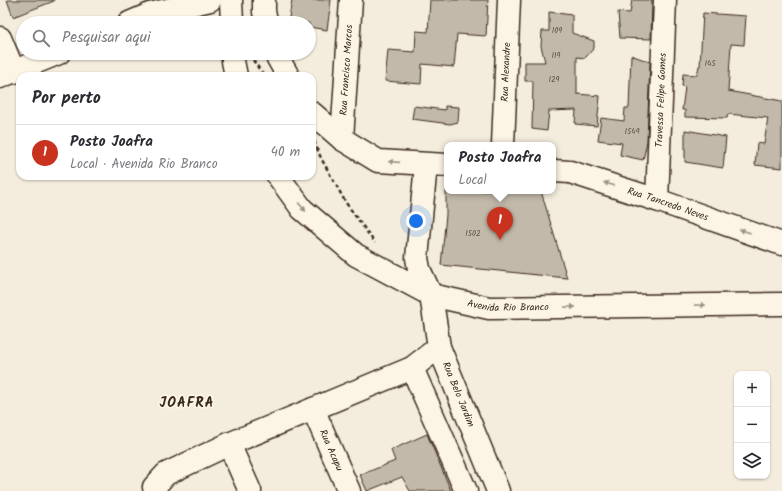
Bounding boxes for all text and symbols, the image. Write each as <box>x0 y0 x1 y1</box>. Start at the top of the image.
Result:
search box <box>16 16 316 60</box>
street label: Rua Francisco Marcos <box>336 23 357 116</box>
house number: 109 <box>552 24 562 37</box>
text: Pesquisar aqui <box>62 26 151 50</box>
icon: search <box>30 27 52 49</box>
street label: Rua Alexandre <box>497 41 515 102</box>
house number: 119 <box>552 49 561 62</box>
street label: Travessa Felipe Gomes <box>651 52 671 148</box>
house number: 145 <box>704 57 716 70</box>
house number: 129 <box>548 73 560 86</box>
text: Por perto <box>32 85 101 112</box>
house number: 1549 <box>624 125 640 138</box>
text: Posto Joafra <box>70 130 153 154</box>
text: 1 <box>43 142 47 163</box>
text: 40 m <box>271 142 300 163</box>
popup <box>444 142 556 194</box>
text: Posto Joafra <box>459 146 541 170</box>
text: Local · Avenida Rio Branco <box>70 154 218 175</box>
one-way arrow <box>388 159 400 166</box>
text: Local <box>459 170 487 191</box>
one-way arrow <box>603 181 615 187</box>
street label: Rua Tancredo Neves <box>625 183 711 226</box>
one-way arrow <box>297 202 306 213</box>
pin: 1 <box>487 207 513 240</box>
your location <box>406 211 426 231</box>
house number: 1502 <box>465 227 481 240</box>
one-way arrow <box>739 228 751 234</box>
street label: Avenida Rio Branco <box>466 295 549 316</box>
one-way arrow <box>694 302 707 308</box>
one-way arrow <box>564 304 577 310</box>
street label: Rua Belo Jardim <box>438 359 479 429</box>
map controls <box>734 371 770 479</box>
button: + <box>734 371 770 407</box>
district label: JOAFRA <box>159 392 215 414</box>
button: − <box>734 407 770 443</box>
street label: Rua Acapu <box>315 427 347 474</box>
button: layers <box>734 443 770 479</box>

